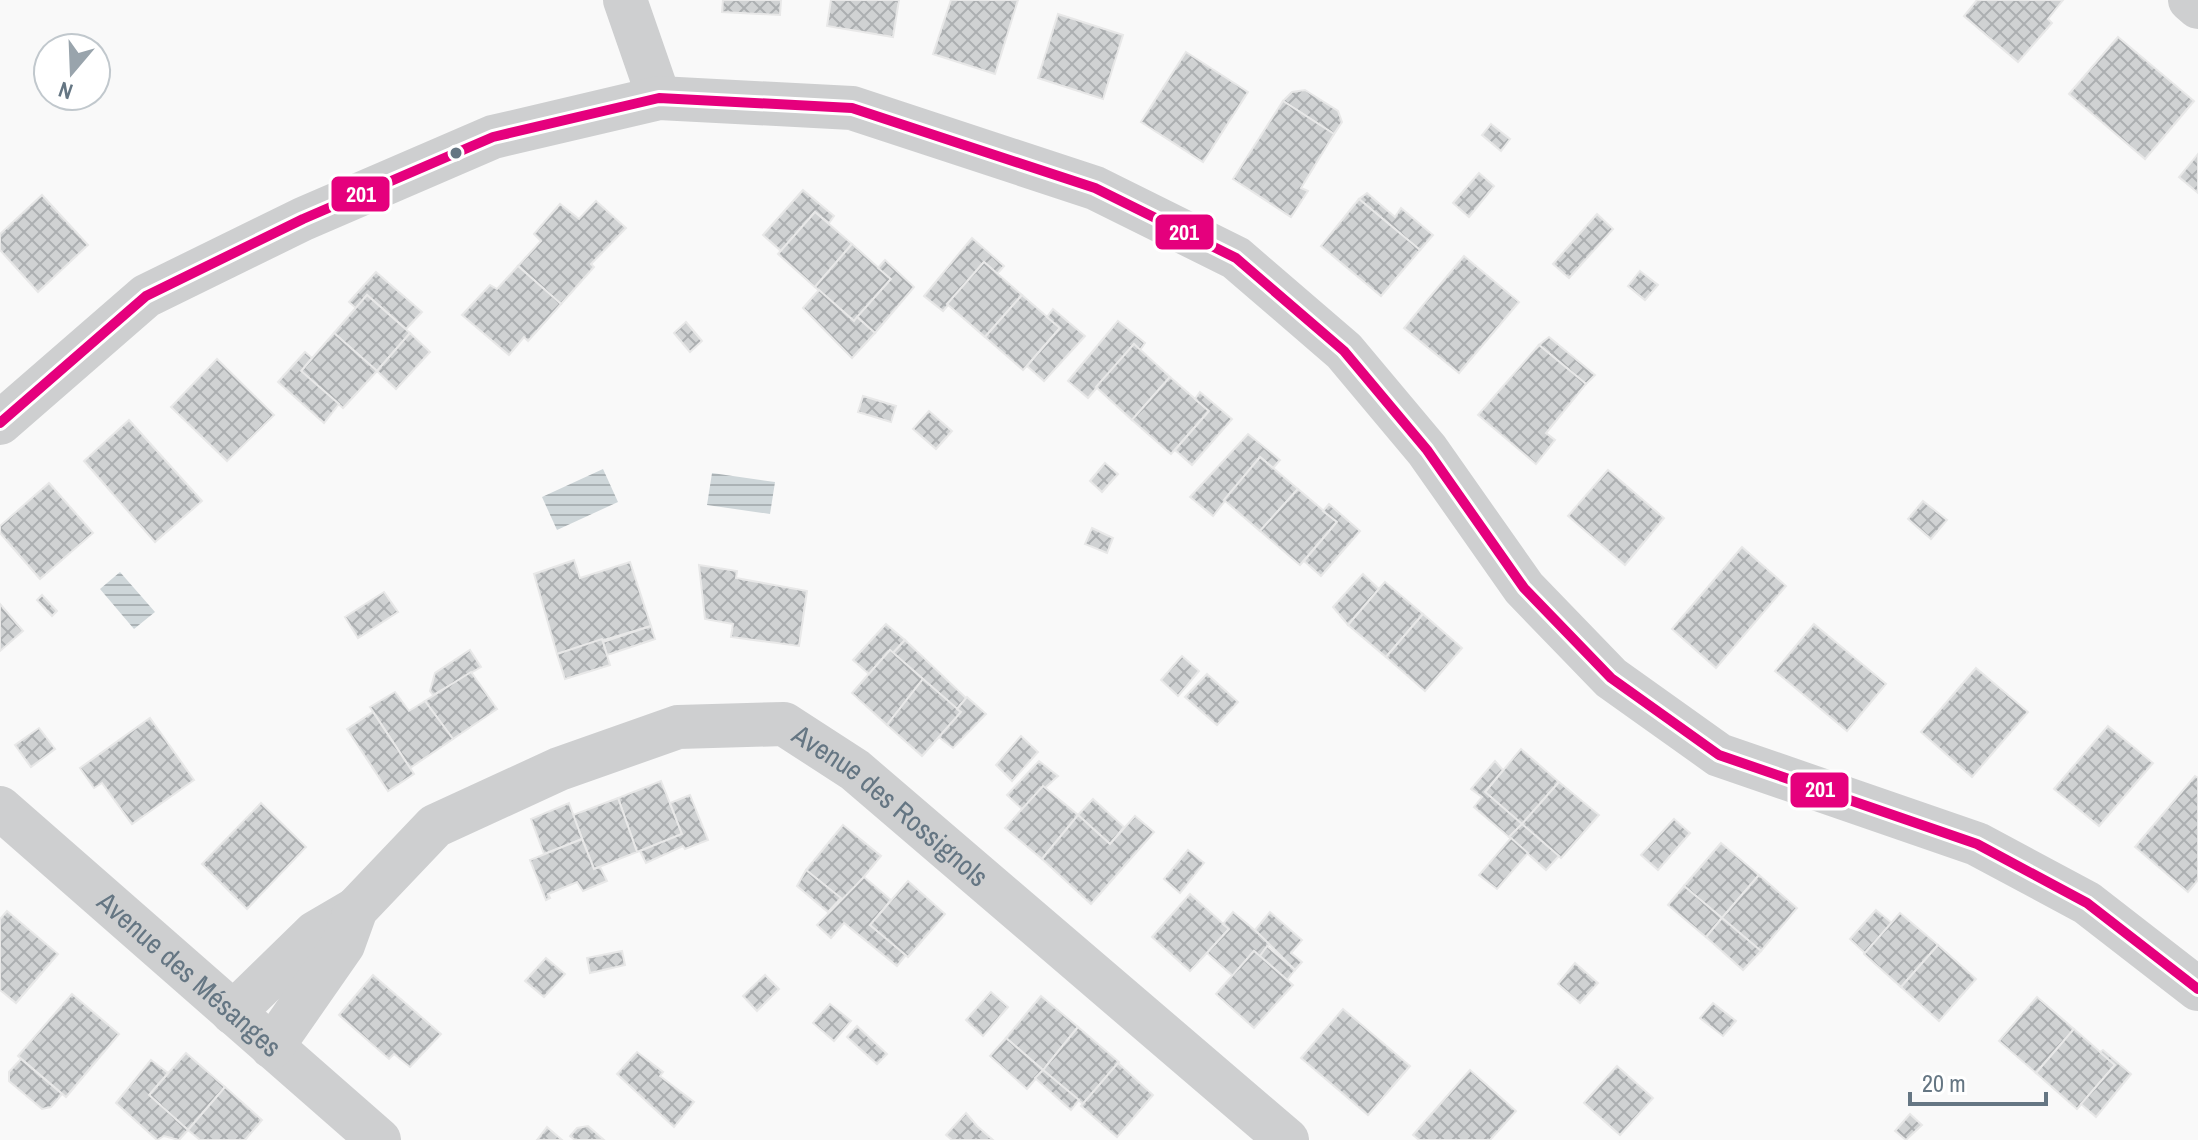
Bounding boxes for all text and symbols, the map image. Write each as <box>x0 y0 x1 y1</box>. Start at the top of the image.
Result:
north arrow <box>32 32 112 112</box>
text: N <box>54 75 77 107</box>
unlabelled marker <box>448 145 464 161</box>
line badge: 201 <box>330 175 391 213</box>
text: 201 <box>346 179 377 209</box>
line badge: 201 <box>1154 213 1215 251</box>
text: 201 <box>1169 217 1200 247</box>
street label: Avenue des Rossignols <box>784 715 997 895</box>
line badge: 201 <box>1789 771 1850 809</box>
text: 201 <box>1805 774 1836 804</box>
street label: Avenue des Mésanges <box>89 882 290 1065</box>
scale bar <box>1910 1056 2046 1106</box>
text: 20 m <box>1922 1067 1966 1099</box>

